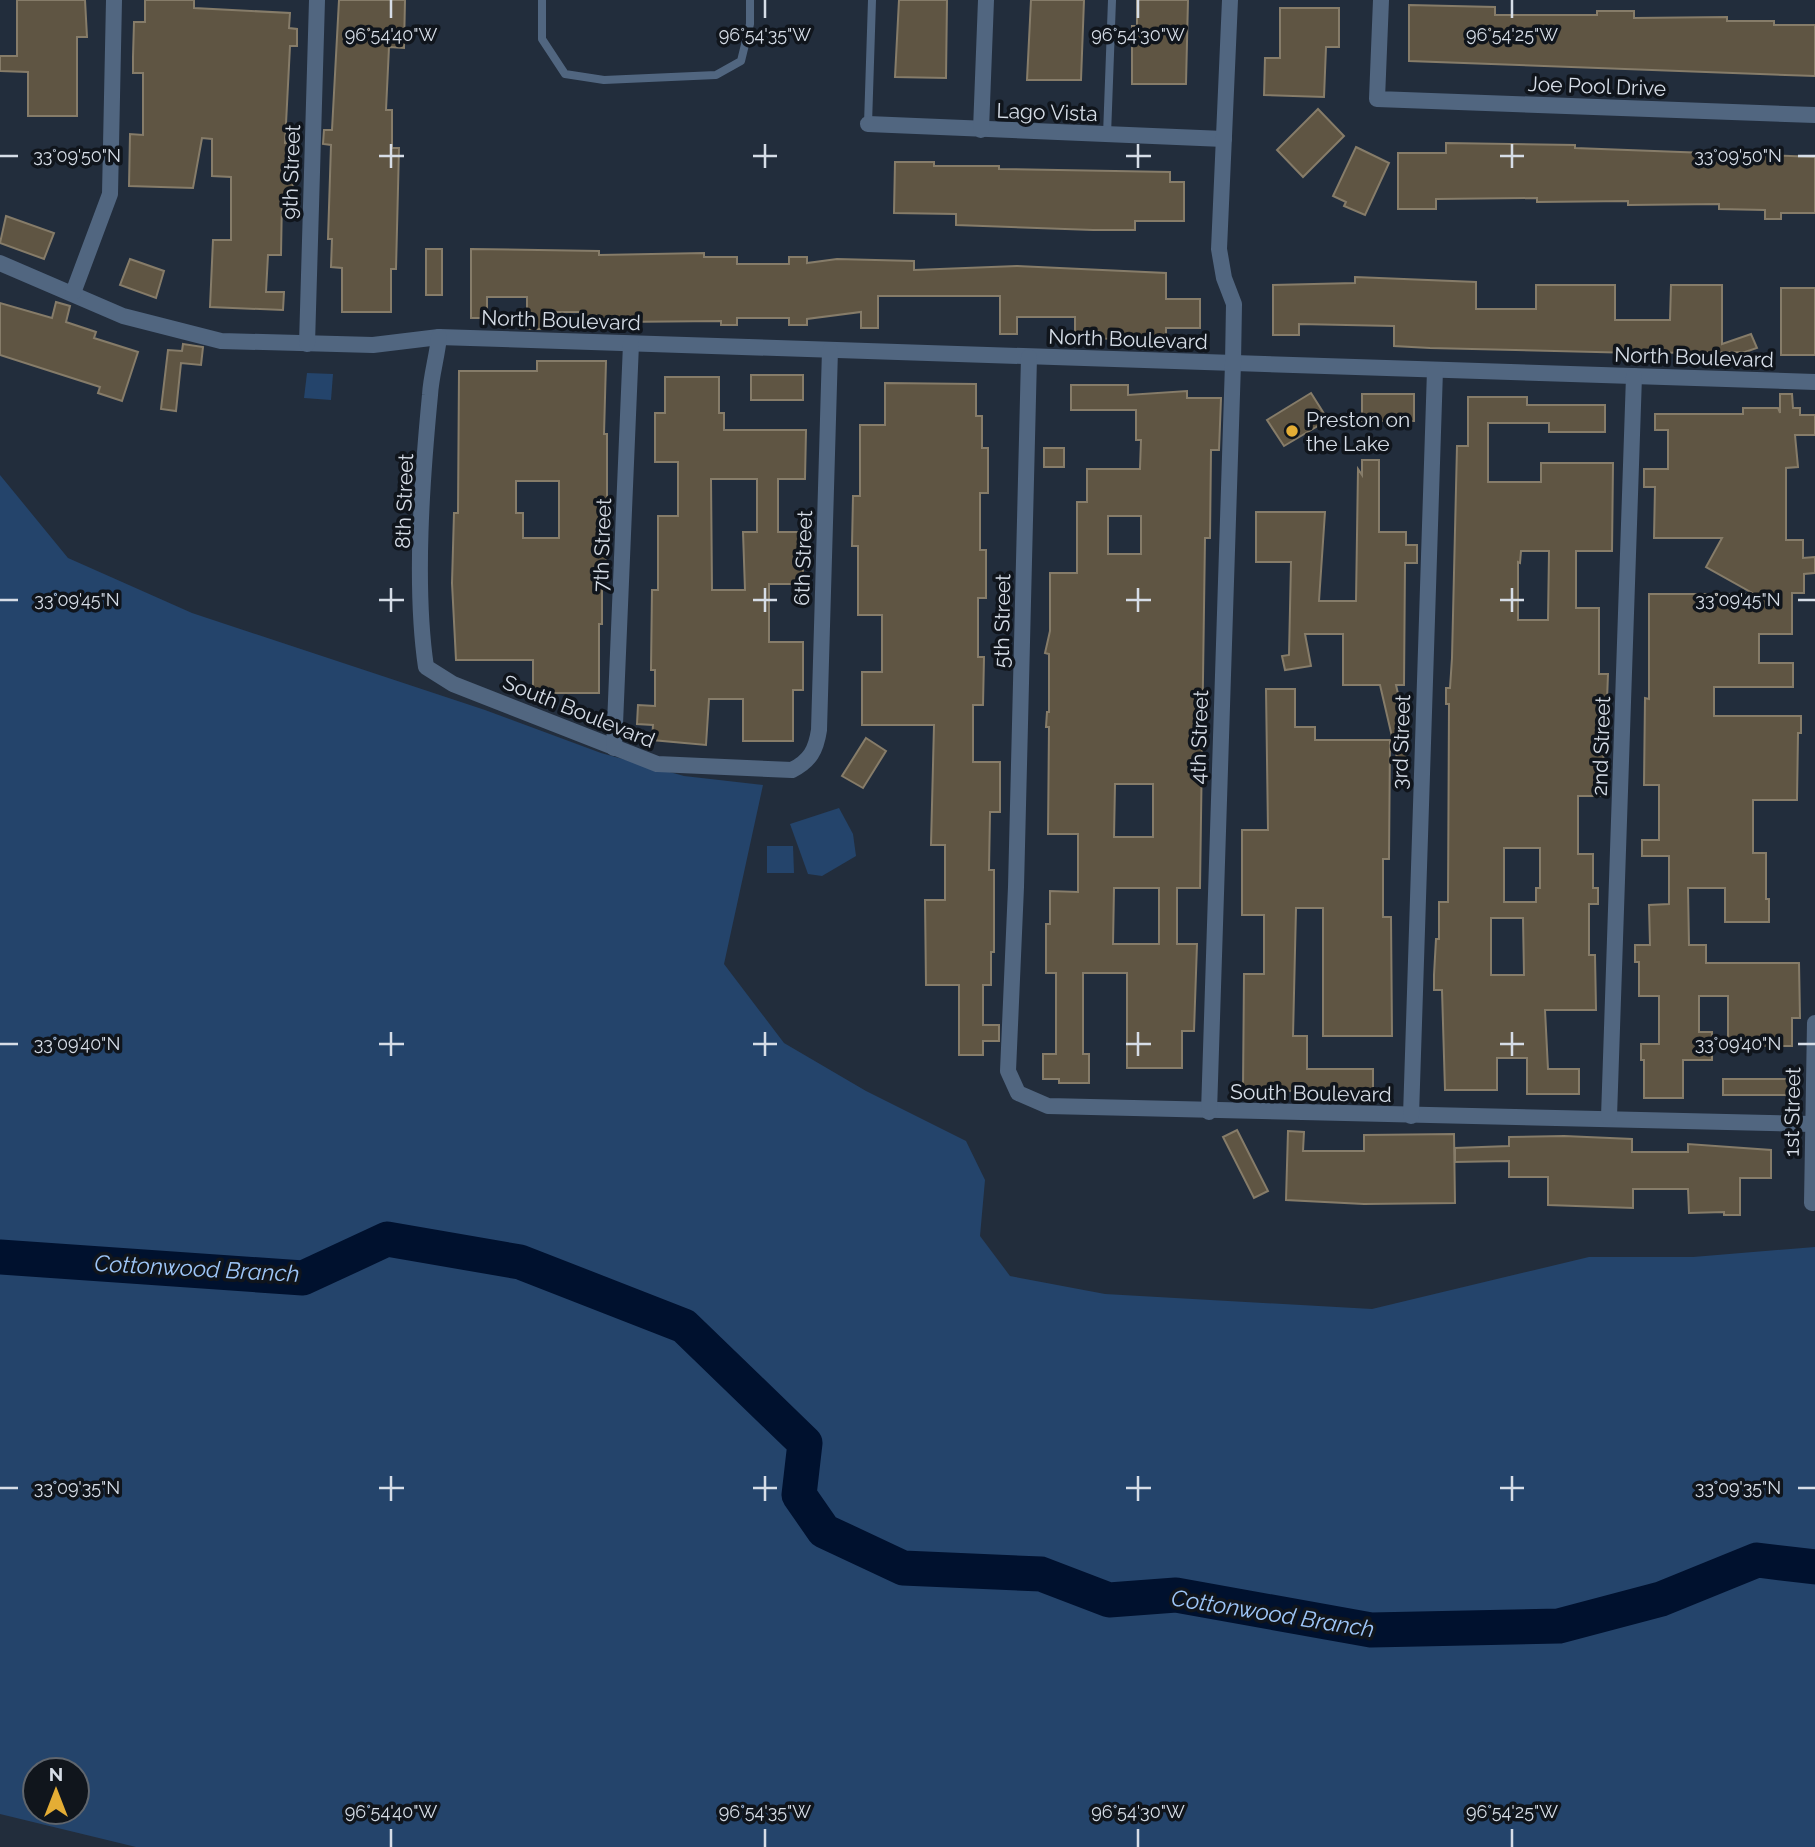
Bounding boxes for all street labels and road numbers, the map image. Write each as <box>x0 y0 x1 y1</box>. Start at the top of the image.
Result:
street label: Joe Pool Drive <box>1527 71 1667 101</box>
street label: Lago Vista <box>996 98 1098 126</box>
street label: 9th Street <box>277 124 305 220</box>
street label: North Boulevard <box>481 305 641 335</box>
street label: North Boulevard <box>1048 324 1208 354</box>
street label: North Boulevard <box>1614 342 1774 372</box>
street label: 8th Street <box>390 453 418 549</box>
street label: 7th Street <box>588 498 616 592</box>
street label: 6th Street <box>789 510 817 606</box>
street label: 5th Street <box>989 574 1015 668</box>
street label: South Boulevard <box>499 669 659 753</box>
street label: 4th Street <box>1185 689 1213 785</box>
street label: 3rd Street <box>1387 694 1415 790</box>
street label: 2nd Street <box>1587 696 1615 796</box>
street label: 1st Street <box>1779 1067 1805 1157</box>
street label: South Boulevard <box>1230 1079 1392 1107</box>

